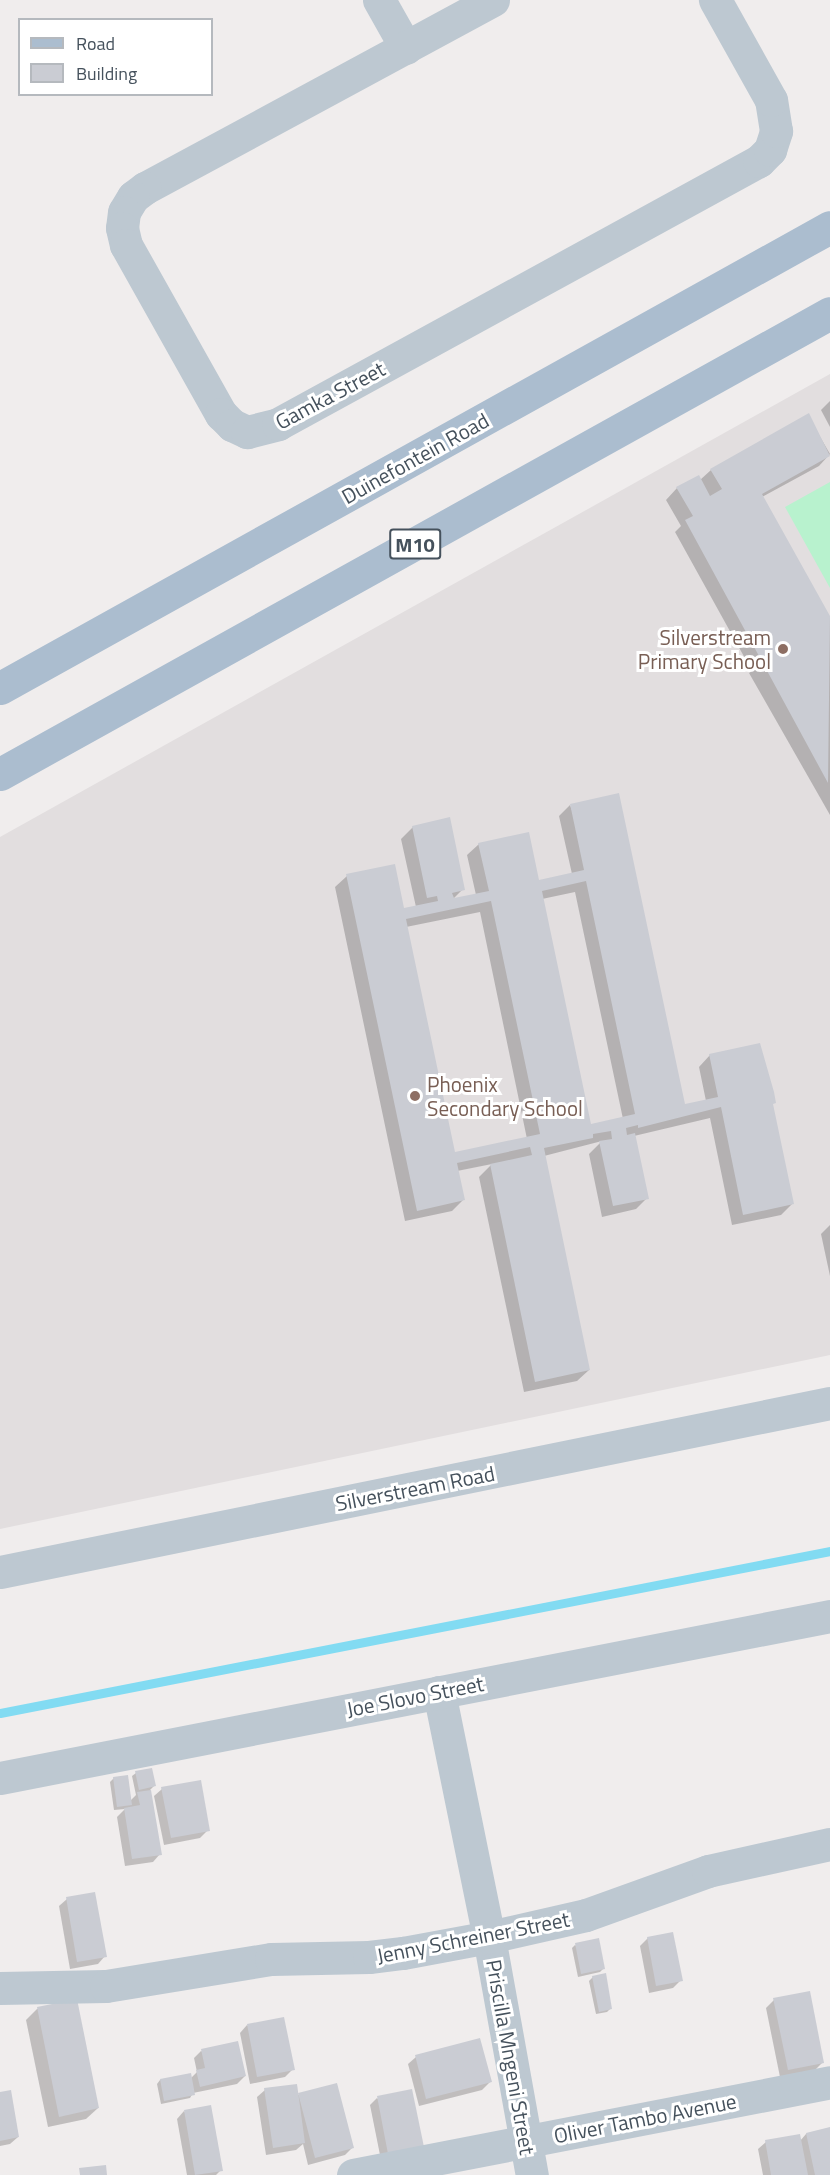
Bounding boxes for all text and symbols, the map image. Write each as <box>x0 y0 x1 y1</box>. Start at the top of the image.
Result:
legend <box>18 18 213 96</box>
text: Road <box>76 30 115 57</box>
text: Building <box>76 60 137 87</box>
street label: Gamka Street <box>271 356 389 434</box>
street label: Duinefontein Road <box>337 407 493 509</box>
road number: M10 <box>388 527 442 561</box>
place label: Silverstream Primary School <box>638 624 771 674</box>
marker: Silverstream Primary School <box>776 642 790 656</box>
place label: Phoenix Secondary School <box>427 1071 583 1121</box>
marker: Phoenix Secondary School <box>408 1089 422 1103</box>
street label: Silverstream Road <box>333 1460 497 1516</box>
street label: Joe Slovo Street <box>344 1670 486 1722</box>
street label: Jenny Schreiner Street <box>375 1906 571 1968</box>
street label: Priscilla Mngeni Street <box>481 1957 541 2157</box>
street label: Oliver Tambo Avenue <box>552 2088 738 2148</box>

